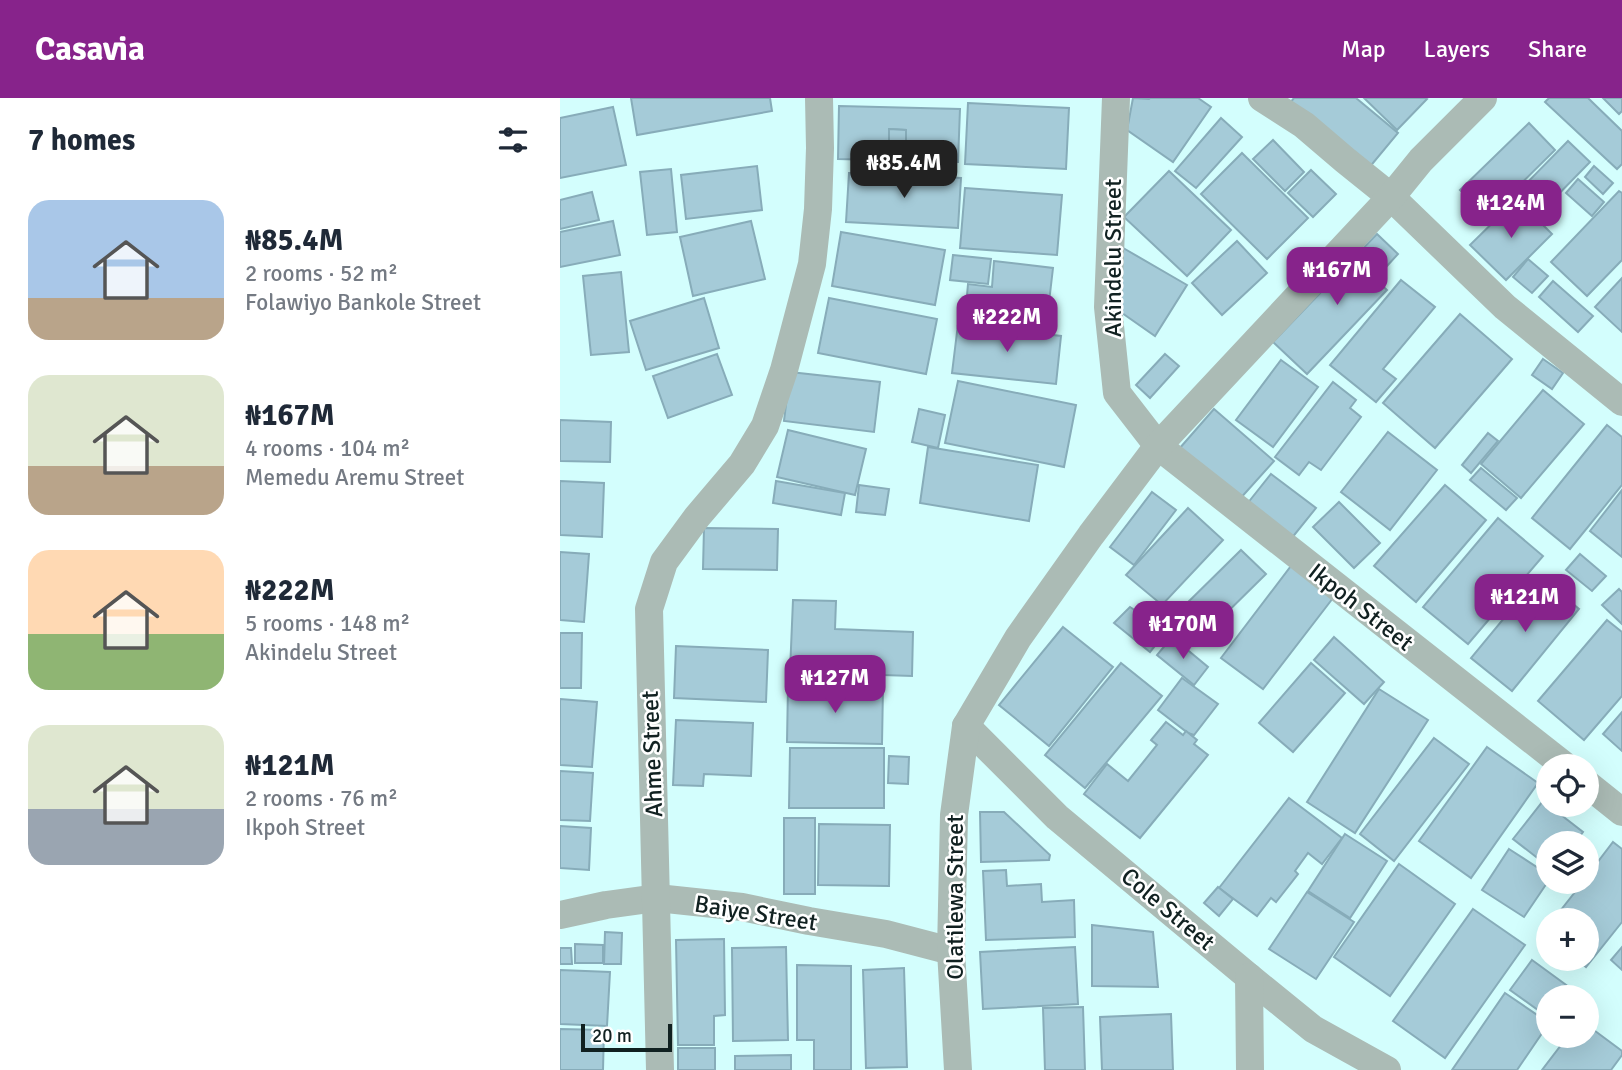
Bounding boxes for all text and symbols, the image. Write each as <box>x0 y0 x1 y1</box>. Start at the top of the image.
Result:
text: Casavia <box>35 29 145 70</box>
text: Map <box>1341 34 1386 64</box>
text: Layers <box>1424 34 1490 64</box>
text: Share <box>1528 34 1587 64</box>
icon: filters <box>494 121 532 159</box>
text: 7 homes <box>28 122 135 159</box>
pin: ₦85.4M <box>847 140 961 200</box>
text: ₦85.4M <box>866 148 942 177</box>
street label: Akindelu Street <box>1098 179 1128 337</box>
pin: ₦124M <box>1462 180 1560 240</box>
text: ₦124M <box>1477 188 1545 217</box>
text: ₦85.4M <box>245 222 343 259</box>
icon: home <box>84 228 168 312</box>
pin: ₦167M <box>1288 248 1386 307</box>
text: ₦167M <box>1303 255 1371 284</box>
text: 2 rooms · 52 m² <box>245 259 398 288</box>
text: Folawiyo Bankole Street <box>245 288 481 317</box>
pin: ₦222M <box>958 294 1056 354</box>
text: ₦222M <box>973 302 1041 331</box>
text: ₦167M <box>245 397 335 434</box>
icon: home <box>84 403 168 487</box>
text: 4 rooms · 104 m² <box>245 434 410 463</box>
text: Memedu Aremu Street <box>245 463 464 492</box>
street label: Ikpoh Street <box>1302 557 1420 657</box>
text: ₦222M <box>245 572 335 609</box>
pin: ₦121M <box>1476 574 1574 634</box>
icon: home <box>84 578 168 662</box>
text: ₦121M <box>1491 582 1559 611</box>
pin: ₦170M <box>1134 602 1232 661</box>
text: 5 rooms · 148 m² <box>245 609 410 638</box>
text: ₦170M <box>1149 609 1217 638</box>
text: Akindelu Street <box>245 638 397 667</box>
pin: ₦127M <box>786 656 884 715</box>
text: ₦127M <box>801 663 869 692</box>
street label: Ahme Street <box>635 690 669 818</box>
text: ₦121M <box>245 747 335 784</box>
icon: home <box>84 753 168 837</box>
map controls <box>1536 754 1599 1048</box>
button: locate <box>1536 754 1599 817</box>
text: 2 rooms · 76 m² <box>245 784 398 813</box>
text: Ikpoh Street <box>245 813 365 842</box>
street label: Olatilewa Street <box>940 814 970 980</box>
button: layers <box>1536 831 1599 894</box>
street label: Cole Street <box>1115 861 1221 957</box>
street label: Baiye Street <box>693 889 819 937</box>
button: + <box>1536 908 1599 971</box>
button: − <box>1536 985 1599 1048</box>
scale bar <box>581 1021 672 1053</box>
text: 20 m <box>592 1024 632 1048</box>

